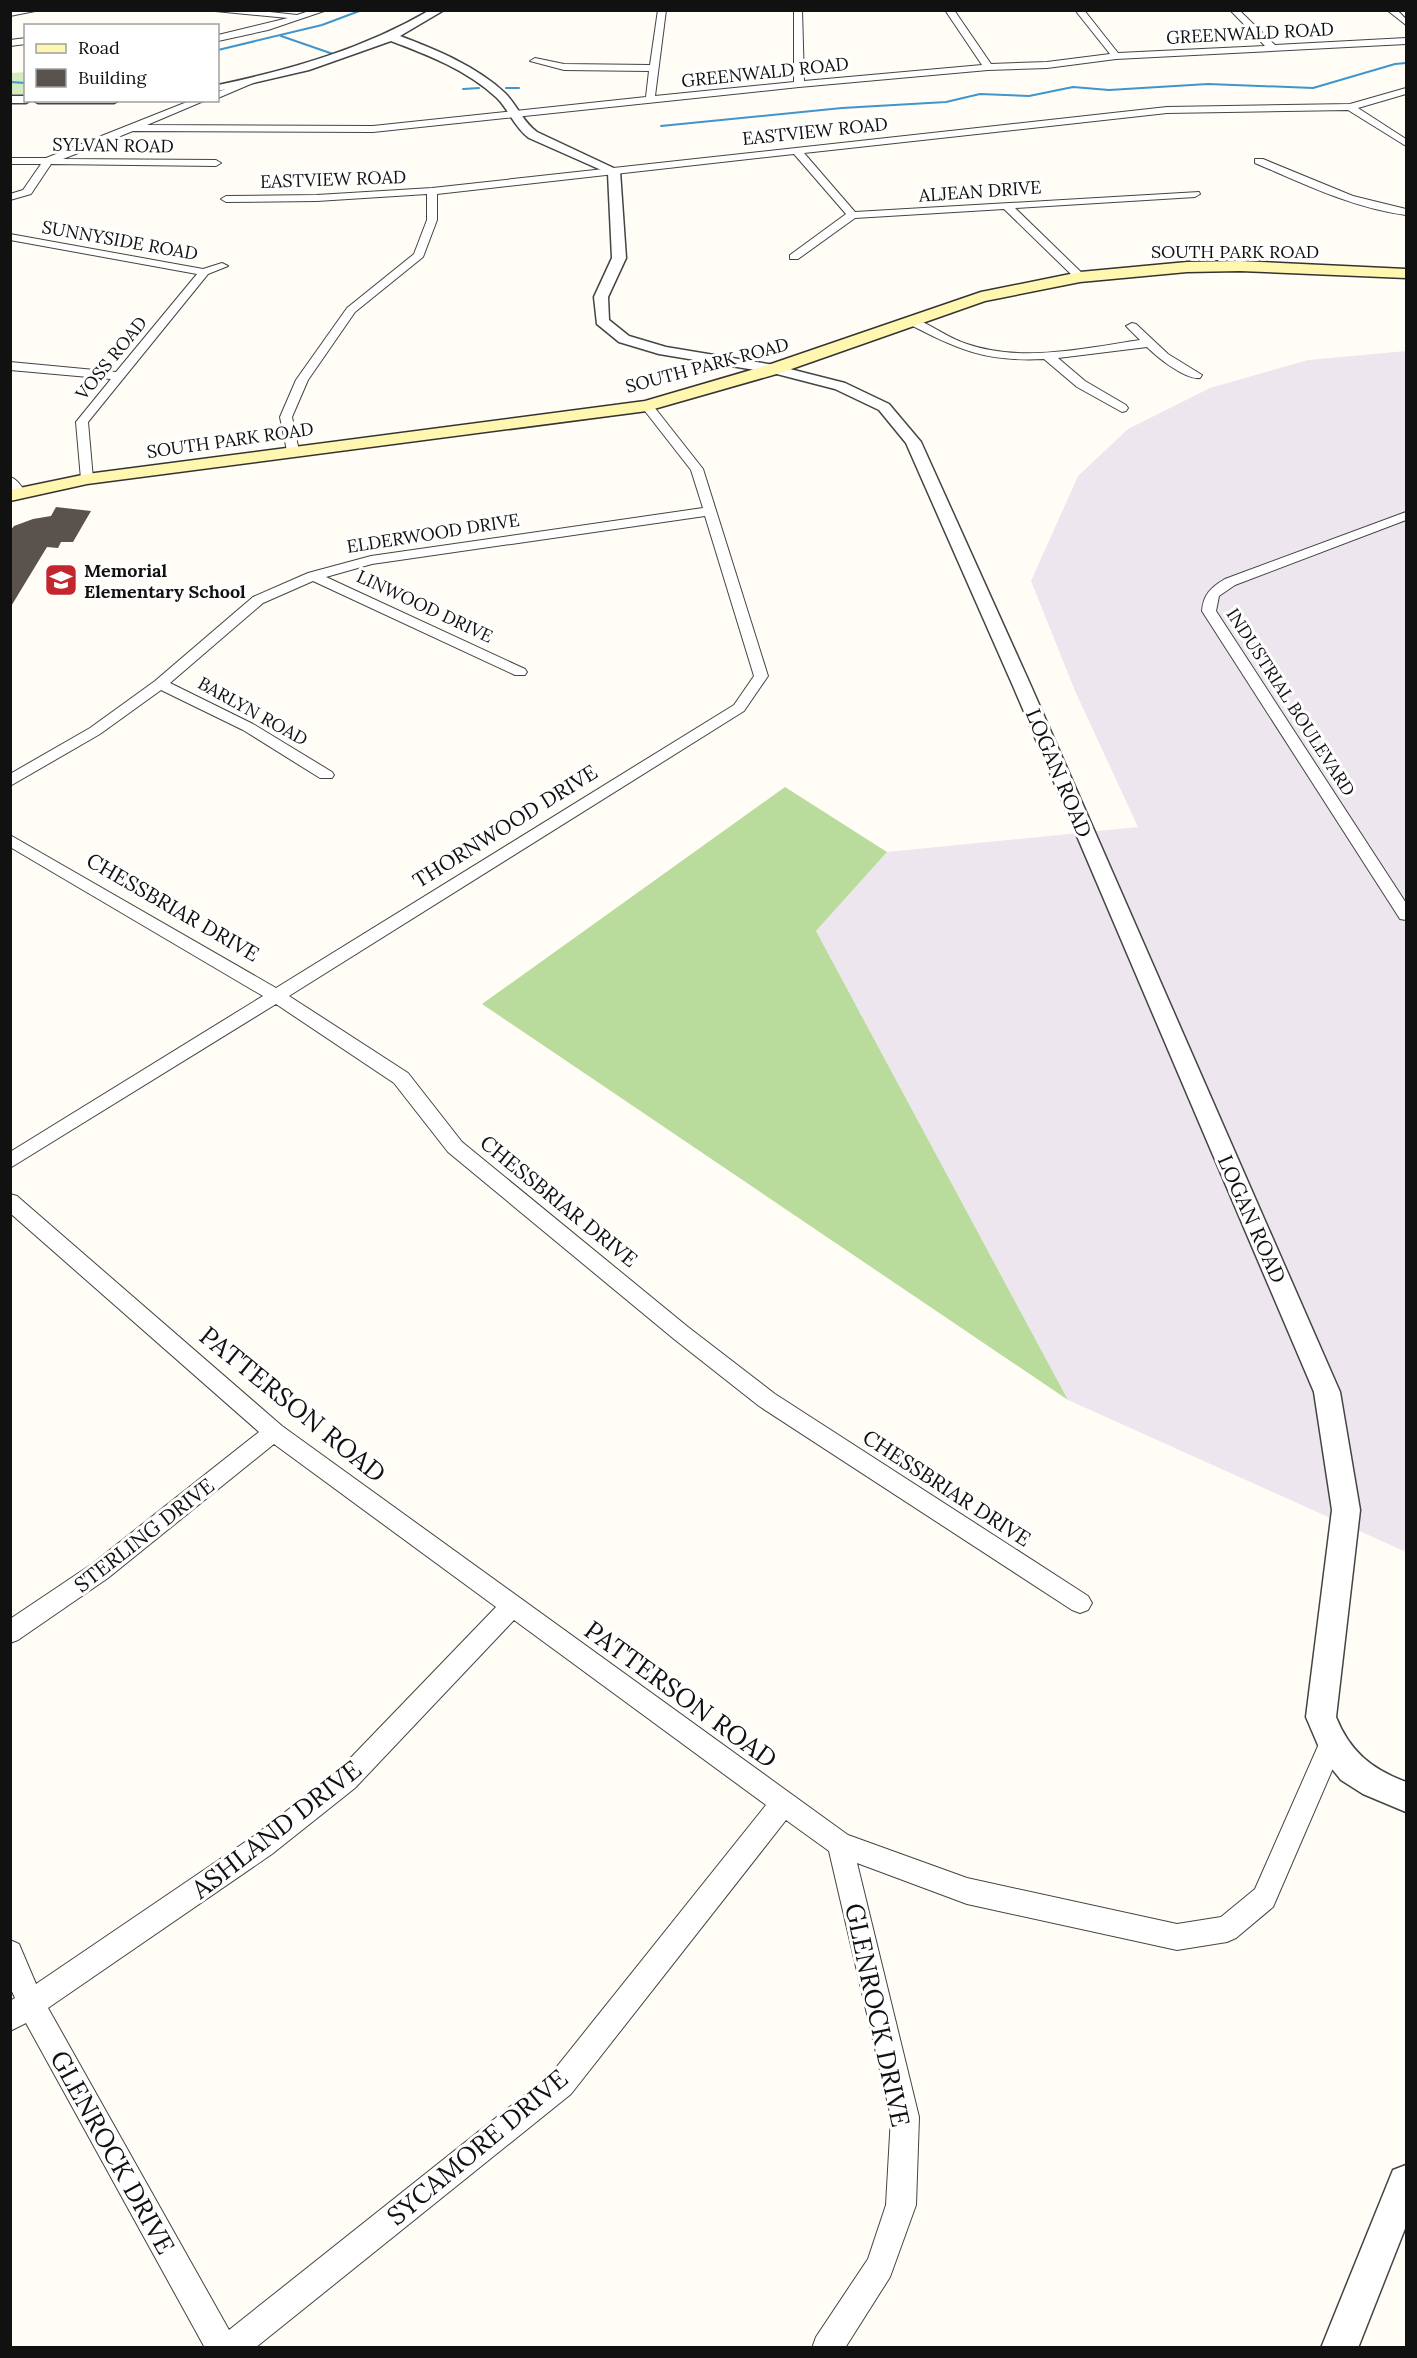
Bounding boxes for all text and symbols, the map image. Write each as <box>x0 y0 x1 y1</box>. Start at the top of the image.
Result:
street label: GREENWALD ROAD <box>1165 17 1335 49</box>
legend <box>24 24 219 102</box>
text: Road <box>78 36 120 59</box>
street label: GREENWALD ROAD <box>680 52 850 92</box>
text: Building <box>78 66 148 89</box>
street label: EASTVIEW ROAD <box>741 112 889 150</box>
street label: SYLVAN ROAD <box>52 132 174 158</box>
street label: EASTVIEW ROAD <box>260 165 406 193</box>
street label: ALJEAN DRIVE <box>917 175 1042 207</box>
street label: SUNNYSIDE ROAD <box>40 215 200 265</box>
street label: SOUTH PARK ROAD <box>1151 240 1319 263</box>
street label: VOSS ROAD <box>70 312 152 405</box>
street label: SOUTH PARK ROAD <box>623 332 791 398</box>
street label: SOUTH PARK ROAD <box>145 417 315 463</box>
street label: ELDERWOOD DRIVE <box>345 508 521 558</box>
place label: Memorial Elementary School <box>84 559 246 603</box>
school or university icon: Memorial Elementary School <box>43 562 79 598</box>
street label: LINWOOD DRIVE <box>353 564 497 648</box>
street label: INDUSTRIAL BOULEVARD <box>1222 604 1360 800</box>
street label: BARLYN ROAD <box>194 671 312 751</box>
street label: LOGAN ROAD <box>1020 704 1098 842</box>
street label: THORNWOOD DRIVE <box>408 758 602 894</box>
street label: CHESSBRIAR DRIVE <box>82 846 264 968</box>
street label: CHESSBRIAR DRIVE <box>475 1129 643 1273</box>
street label: LOGAN ROAD <box>1212 1151 1292 1287</box>
street label: PATTERSON ROAD <box>193 1319 393 1489</box>
street label: CHESSBRIAR DRIVE <box>858 1423 1036 1553</box>
street label: STERLING DRIVE <box>68 1472 220 1598</box>
street label: PATTERSON ROAD <box>578 1613 784 1775</box>
street label: ASHLAND DRIVE <box>184 1752 367 1906</box>
street label: GLENROCK DRIVE <box>838 1900 918 2130</box>
street label: GLENROCK DRIVE <box>43 2044 183 2260</box>
street label: SYCAMORE DRIVE <box>380 2062 574 2232</box>

